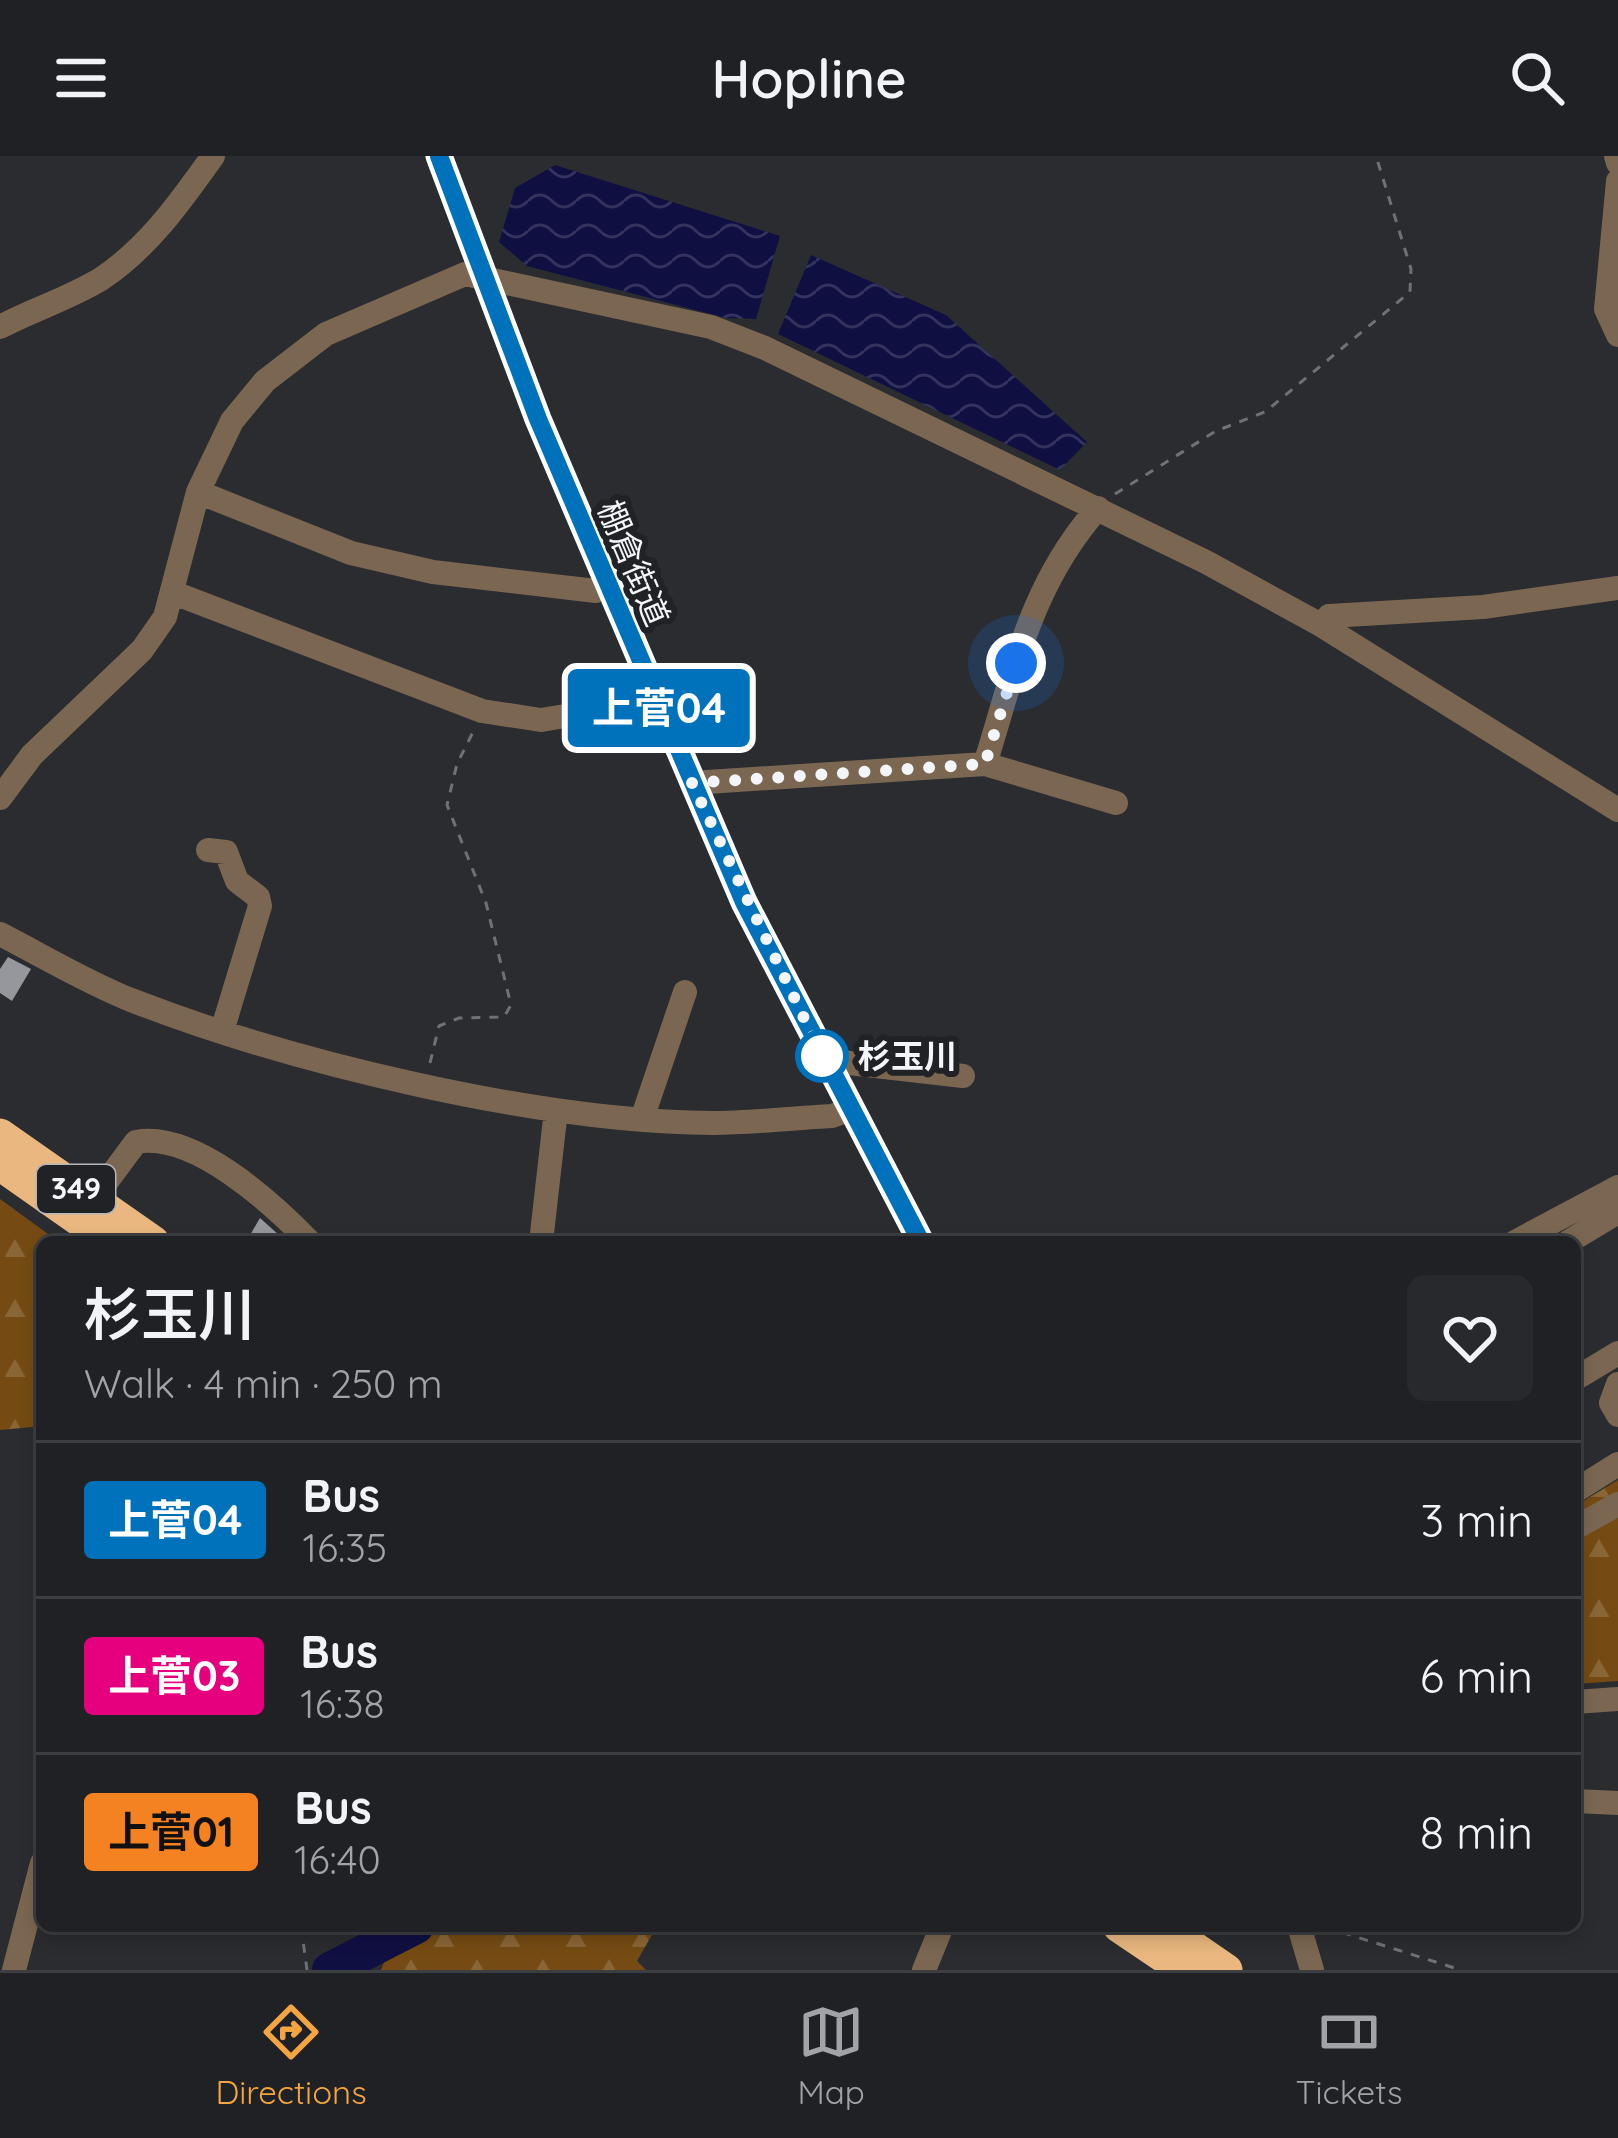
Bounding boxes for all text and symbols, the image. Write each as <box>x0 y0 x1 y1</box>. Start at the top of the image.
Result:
text: Hopline <box>711 44 907 112</box>
icon: menu <box>48 45 114 111</box>
icon: search <box>1504 45 1570 111</box>
street label: 棚倉街道 <box>590 494 679 632</box>
your location <box>986 633 1046 693</box>
line badge: 上菅04 <box>575 669 743 747</box>
text: 上菅04 <box>592 681 726 734</box>
marker: 杉玉川 <box>797 1031 847 1081</box>
place label: 杉玉川 <box>858 1035 957 1076</box>
road number: 349 <box>37 1165 115 1213</box>
button: heart <box>1407 1275 1533 1401</box>
text: 杉玉川 <box>84 1278 255 1349</box>
text: Walk · 4 min · 250 m <box>84 1359 443 1408</box>
text: Bus <box>302 1467 380 1523</box>
text: 3 min <box>1420 1492 1533 1548</box>
text: 上菅04 <box>108 1493 242 1546</box>
text: 16:35 <box>302 1523 387 1572</box>
text: Bus <box>300 1623 378 1679</box>
text: 6 min <box>1420 1648 1533 1704</box>
text: 上菅03 <box>108 1649 240 1702</box>
text: 16:38 <box>300 1679 385 1728</box>
text: Bus <box>294 1779 372 1835</box>
text: 8 min <box>1420 1804 1533 1860</box>
text: 上菅01 <box>108 1805 234 1858</box>
text: 16:40 <box>294 1835 381 1884</box>
tab: Directions <box>215 1999 367 2112</box>
tab: Map <box>797 1999 865 2112</box>
tab: Tickets <box>1296 1999 1403 2112</box>

